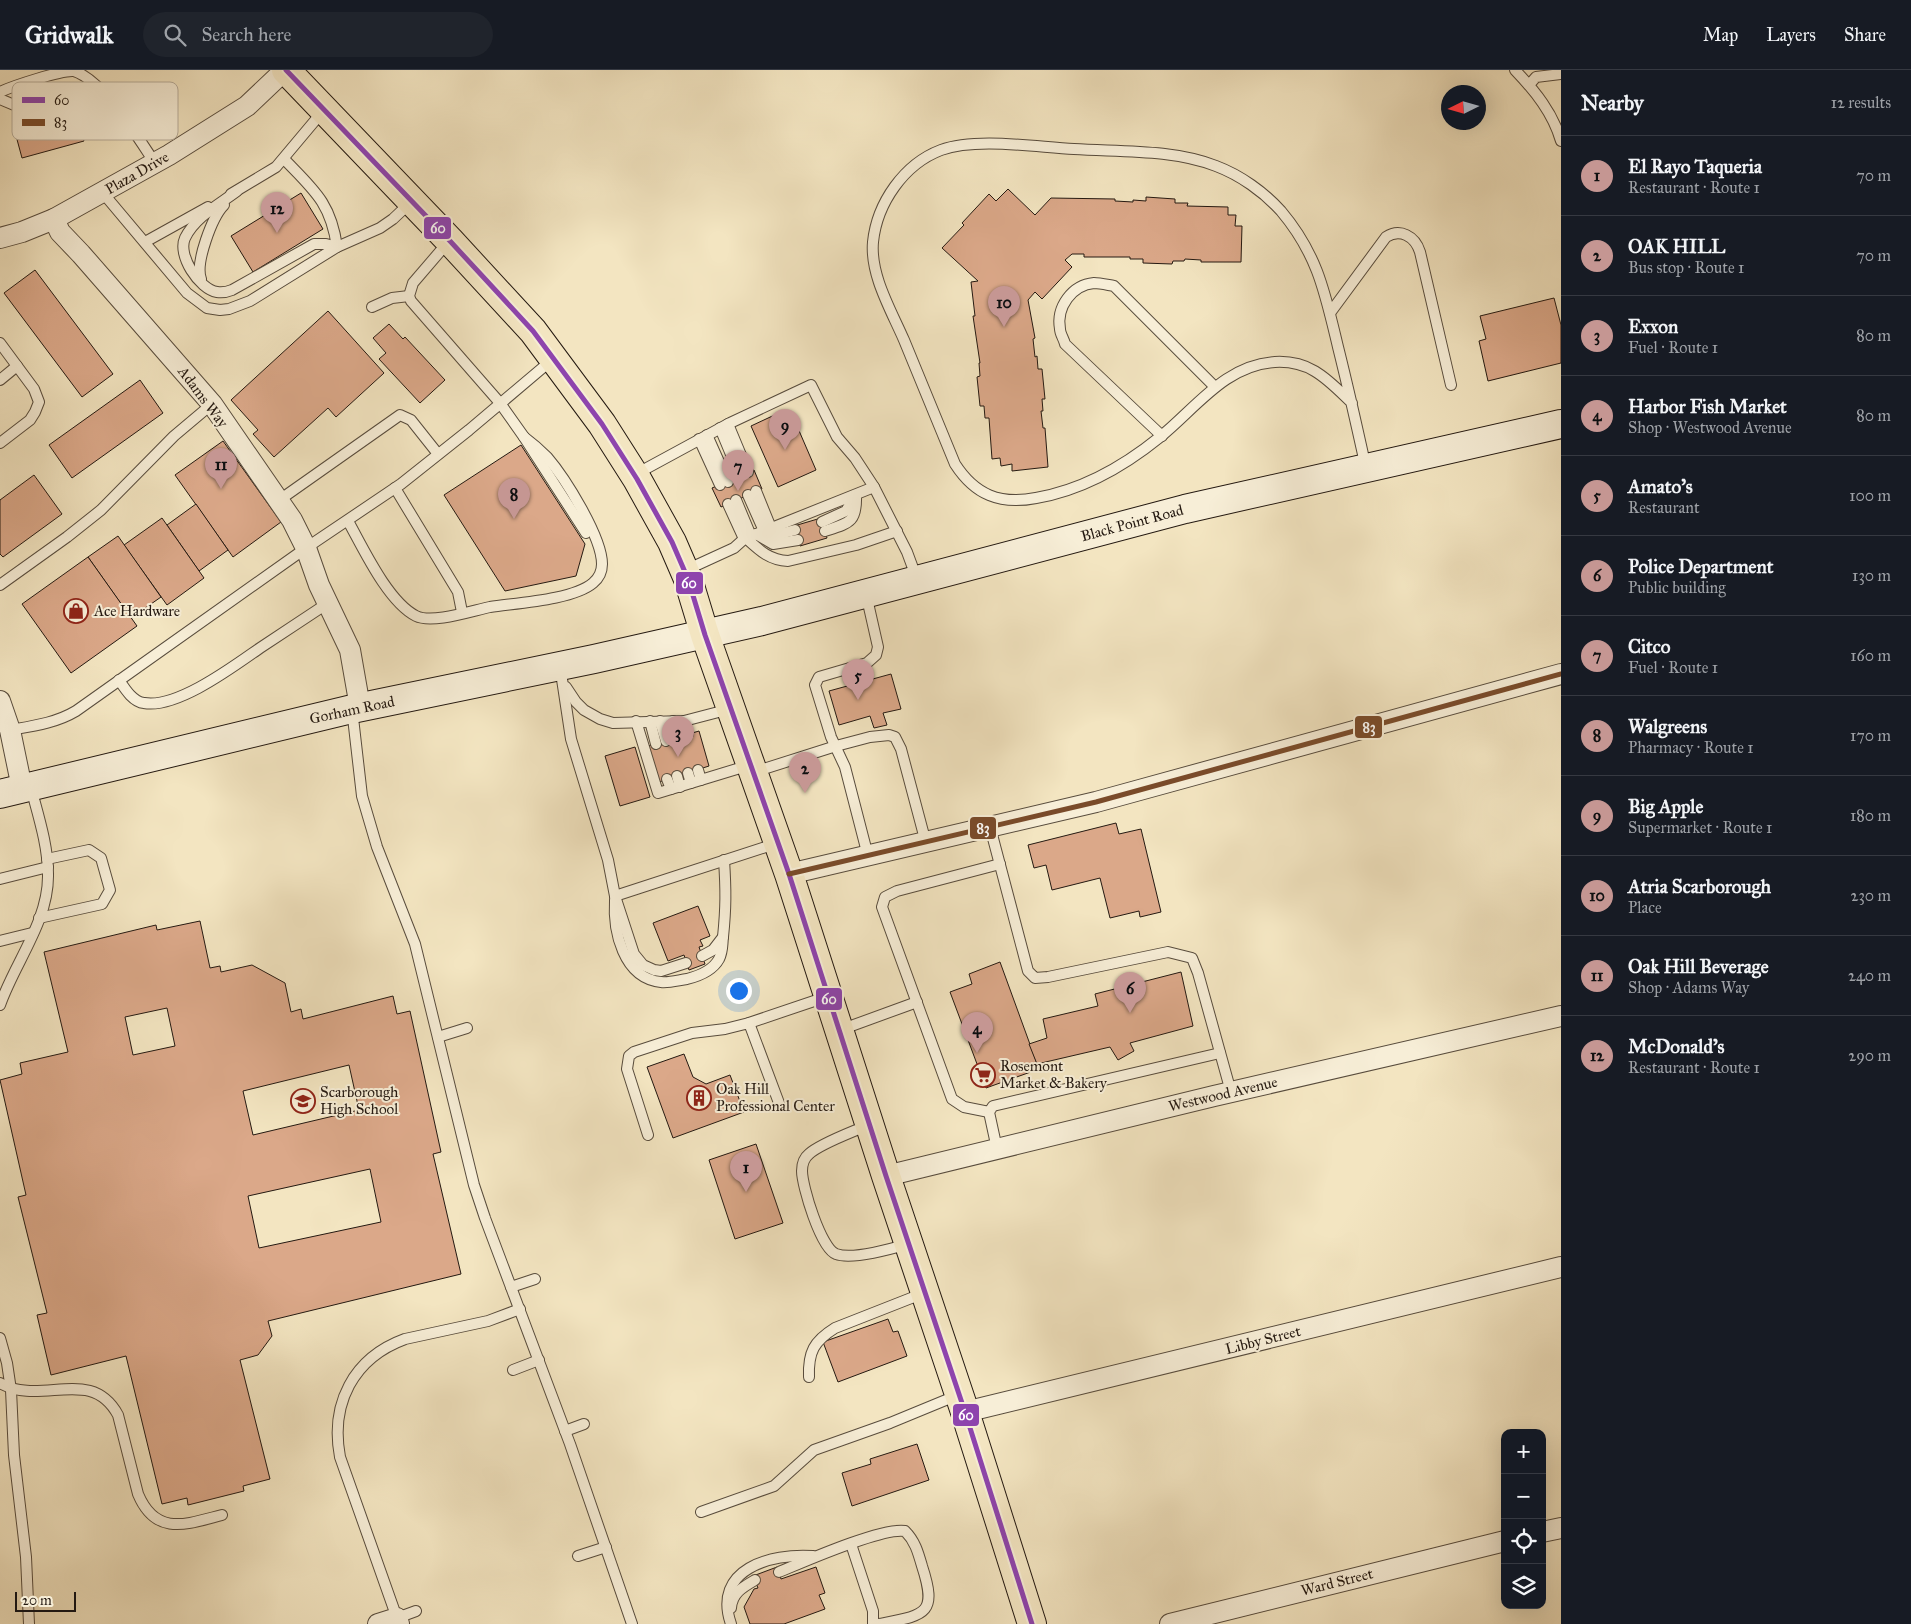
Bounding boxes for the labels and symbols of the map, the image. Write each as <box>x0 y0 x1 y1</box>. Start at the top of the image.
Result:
legend <box>12 82 178 140</box>
north arrow <box>1441 85 1486 130</box>
text: 60 <box>54 92 69 109</box>
text: 83 <box>54 114 67 131</box>
street label: Plaza Drive <box>102 148 172 198</box>
pin: 12 <box>261 192 293 233</box>
line badge: 60 <box>423 216 452 240</box>
text: 60 <box>430 220 446 237</box>
pin: 10 <box>988 286 1020 327</box>
street label: Adams Way <box>174 362 232 432</box>
pin: 9 <box>769 409 801 450</box>
pin: 11 <box>205 448 237 489</box>
pin: 7 <box>722 450 754 491</box>
pin: 8 <box>498 478 530 519</box>
street label: Black Point Road <box>1079 501 1186 545</box>
line badge: 60 <box>675 571 704 595</box>
text: 60 <box>681 575 697 592</box>
shop icon: Ace Hardware <box>63 598 89 624</box>
place label: Ace Hardware <box>93 602 180 620</box>
pin: 5 <box>842 659 874 700</box>
street label: Gorham Road <box>308 692 397 728</box>
line badge: 83 <box>1354 715 1383 739</box>
pin: 3 <box>662 716 694 757</box>
text: 83 <box>1362 719 1376 737</box>
pin: 2 <box>789 752 821 793</box>
line badge: 83 <box>969 816 997 840</box>
text: 83 <box>976 820 990 838</box>
pin: 6 <box>1114 972 1146 1013</box>
your location <box>726 978 752 1004</box>
line badge: 60 <box>815 987 843 1011</box>
text: 60 <box>821 991 837 1008</box>
pin: 4 <box>961 1012 993 1053</box>
place label: Rosemont Market & Bakery <box>1000 1057 1108 1092</box>
supermarket icon: Rosemont Market & Bakery <box>970 1062 996 1088</box>
street label: Westwood Avenue <box>1167 1073 1279 1115</box>
place label: Oak Hill Professional Center <box>716 1080 835 1115</box>
place label: Scarborough High School <box>320 1083 399 1118</box>
building icon: Oak Hill Professional Center <box>686 1085 712 1111</box>
school or university icon: Scarborough High School <box>290 1088 316 1114</box>
pin: 1 <box>730 1151 762 1192</box>
street label: Libby Street <box>1223 1322 1303 1358</box>
line badge: 60 <box>952 1403 980 1427</box>
text: 60 <box>958 1407 974 1424</box>
street label: Ward Street <box>1299 1564 1375 1600</box>
scale bar <box>15 1589 76 1612</box>

